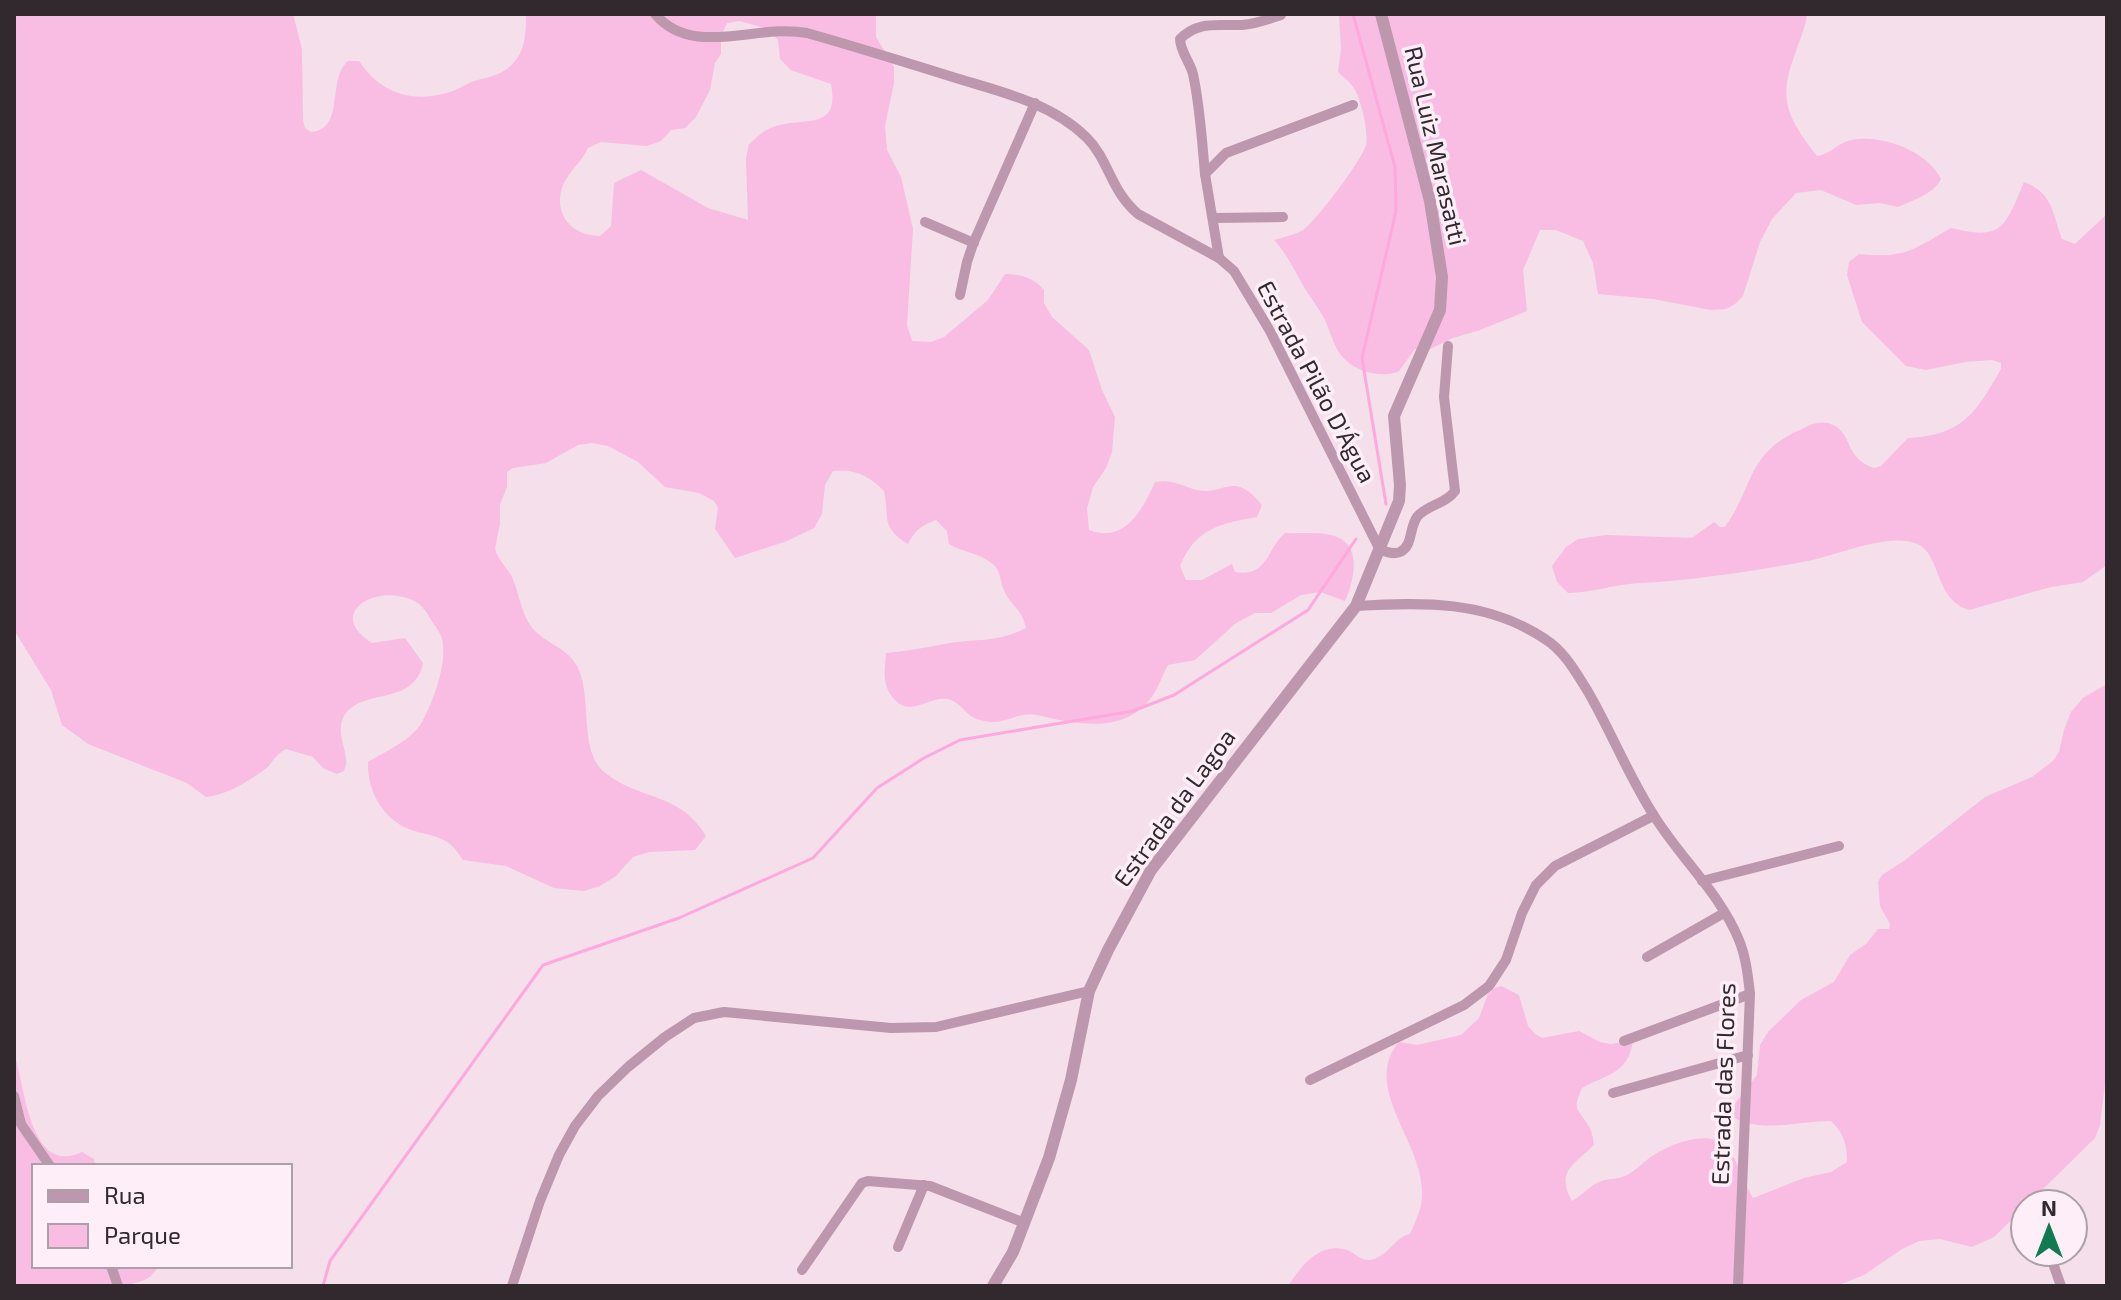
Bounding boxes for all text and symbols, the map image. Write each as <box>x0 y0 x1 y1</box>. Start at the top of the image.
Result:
street label: Rua Luiz Marasatti <box>1399 43 1473 248</box>
street label: Estrada Pilão D'Água <box>1252 275 1383 487</box>
street label: Estrada da Lagoa <box>1107 723 1241 892</box>
street label: Estrada das Flores <box>1704 982 1741 1186</box>
legend <box>32 1164 292 1268</box>
text: Rua <box>104 1180 146 1209</box>
north arrow <box>2009 1188 2089 1268</box>
text: N <box>2041 1194 2057 1220</box>
text: Parque <box>104 1220 181 1249</box>

